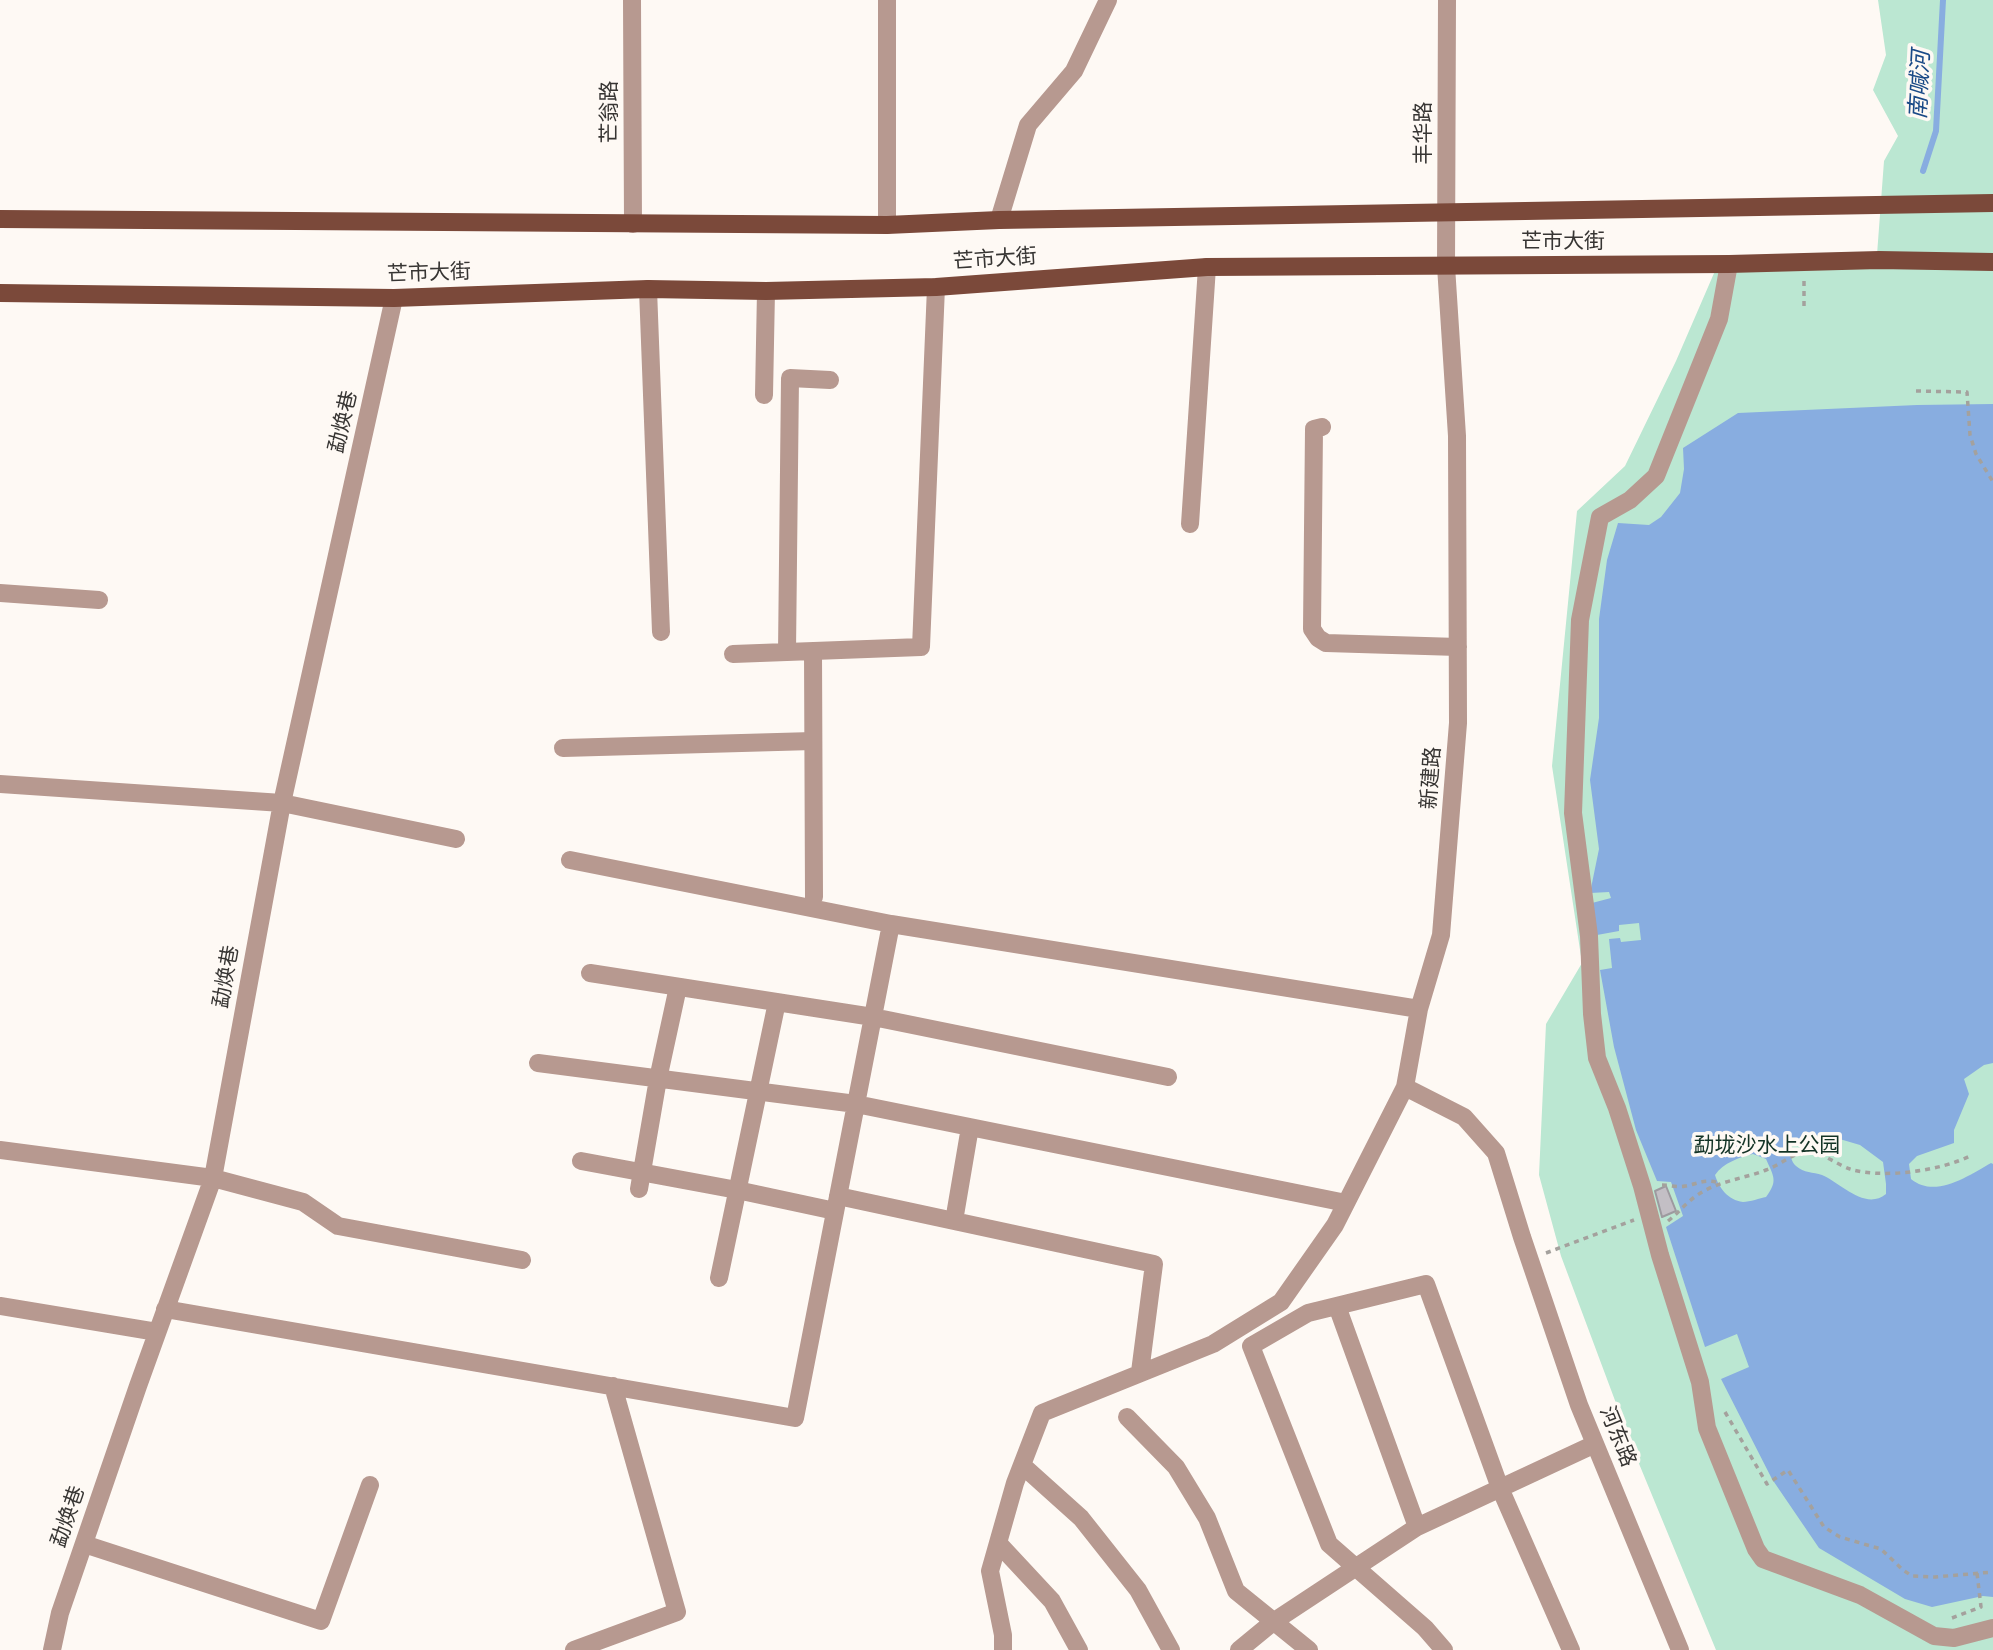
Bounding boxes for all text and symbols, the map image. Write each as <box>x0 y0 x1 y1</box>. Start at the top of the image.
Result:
water label: 南喊河 <box>1905 50 1937 120</box>
street label: 芒翁路 <box>597 81 623 143</box>
street label: 丰华路 <box>1411 102 1437 164</box>
street label: 芒市大街 <box>1521 229 1605 255</box>
street label: 芒市大街 <box>952 245 1038 275</box>
street label: 芒市大街 <box>387 260 471 288</box>
street label: 勐焕巷 <box>325 388 363 456</box>
street label: 新建路 <box>1417 746 1447 810</box>
street label: 勐焕巷 <box>209 944 245 1010</box>
park label: 勐垅沙水上公园 <box>1694 1133 1840 1159</box>
street label: 河东路 <box>1594 1403 1640 1471</box>
street label: 勐焕巷 <box>47 1483 91 1551</box>

